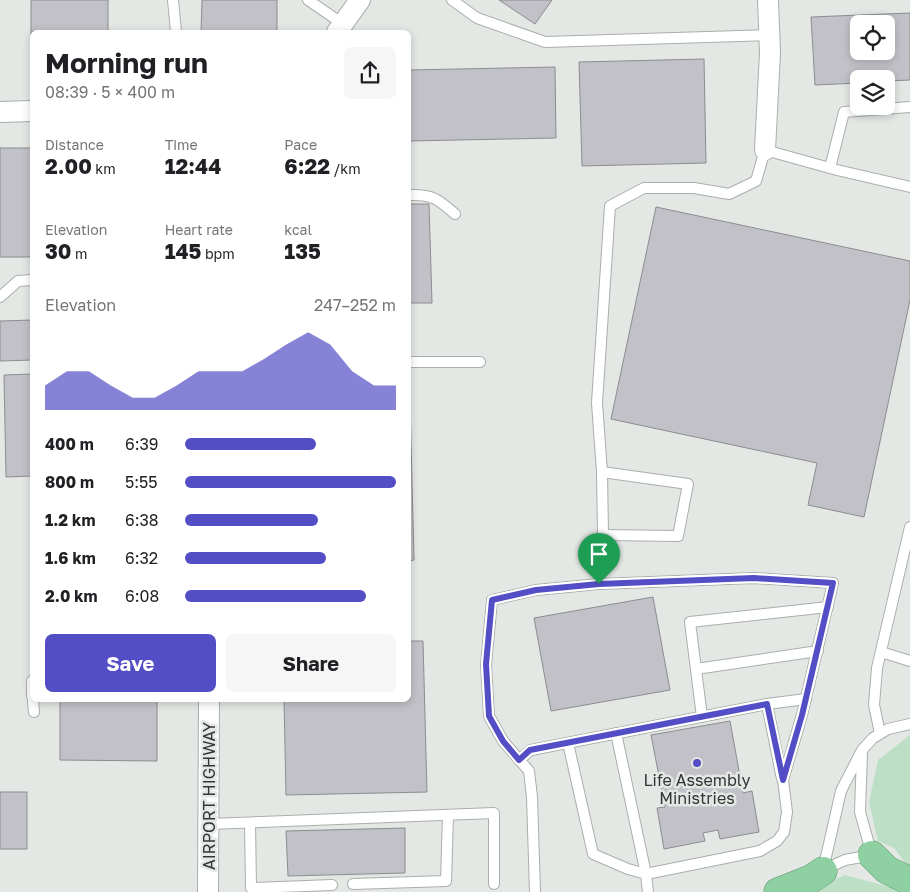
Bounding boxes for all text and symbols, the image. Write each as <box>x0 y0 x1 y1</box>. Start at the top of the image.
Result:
map controls <box>850 15 895 115</box>
button: locate <box>850 15 895 60</box>
text: Morning run <box>45 46 208 79</box>
button: share <box>344 47 396 99</box>
button: layers <box>850 70 895 115</box>
text: 08:39 · 5 × 400 m <box>45 82 175 102</box>
text: Distance <box>45 136 104 153</box>
text: Time <box>165 136 198 153</box>
text: Pace <box>284 136 317 153</box>
text: 2.00 <box>45 153 92 179</box>
text: 12:44 <box>165 153 221 179</box>
text: 6:22 <box>284 153 330 179</box>
text: km <box>92 160 116 177</box>
text: /km <box>330 160 361 177</box>
text: Elevation <box>45 221 107 238</box>
text: Heart rate <box>165 221 233 238</box>
text: kcal <box>284 221 312 238</box>
text: 30 <box>45 238 71 264</box>
text: 145 <box>165 238 201 264</box>
text: 135 <box>284 238 321 264</box>
text: m <box>71 245 87 262</box>
text: bpm <box>201 245 235 262</box>
text: Elevation <box>45 295 116 315</box>
text: 247–252 m <box>314 295 396 315</box>
text: 400 m <box>45 434 94 454</box>
text: 6:39 <box>125 434 159 454</box>
text: 800 m <box>45 472 94 492</box>
text: 5:55 <box>125 472 158 492</box>
text: 1.2 km <box>45 510 95 530</box>
text: 6:38 <box>125 510 159 530</box>
pin <box>578 533 620 584</box>
icon: arrive <box>585 540 613 568</box>
text: 1.6 km <box>45 548 96 568</box>
text: 6:32 <box>125 548 158 568</box>
text: 2.0 km <box>45 586 98 606</box>
text: 6:08 <box>125 586 159 606</box>
button: Save <box>45 634 216 692</box>
button: Share <box>226 634 396 692</box>
street label: AIRPORT HIGHWAY <box>199 721 219 870</box>
marker: Life Assembly Ministries <box>691 757 703 769</box>
place label: Life Assembly Ministries <box>643 770 751 808</box>

